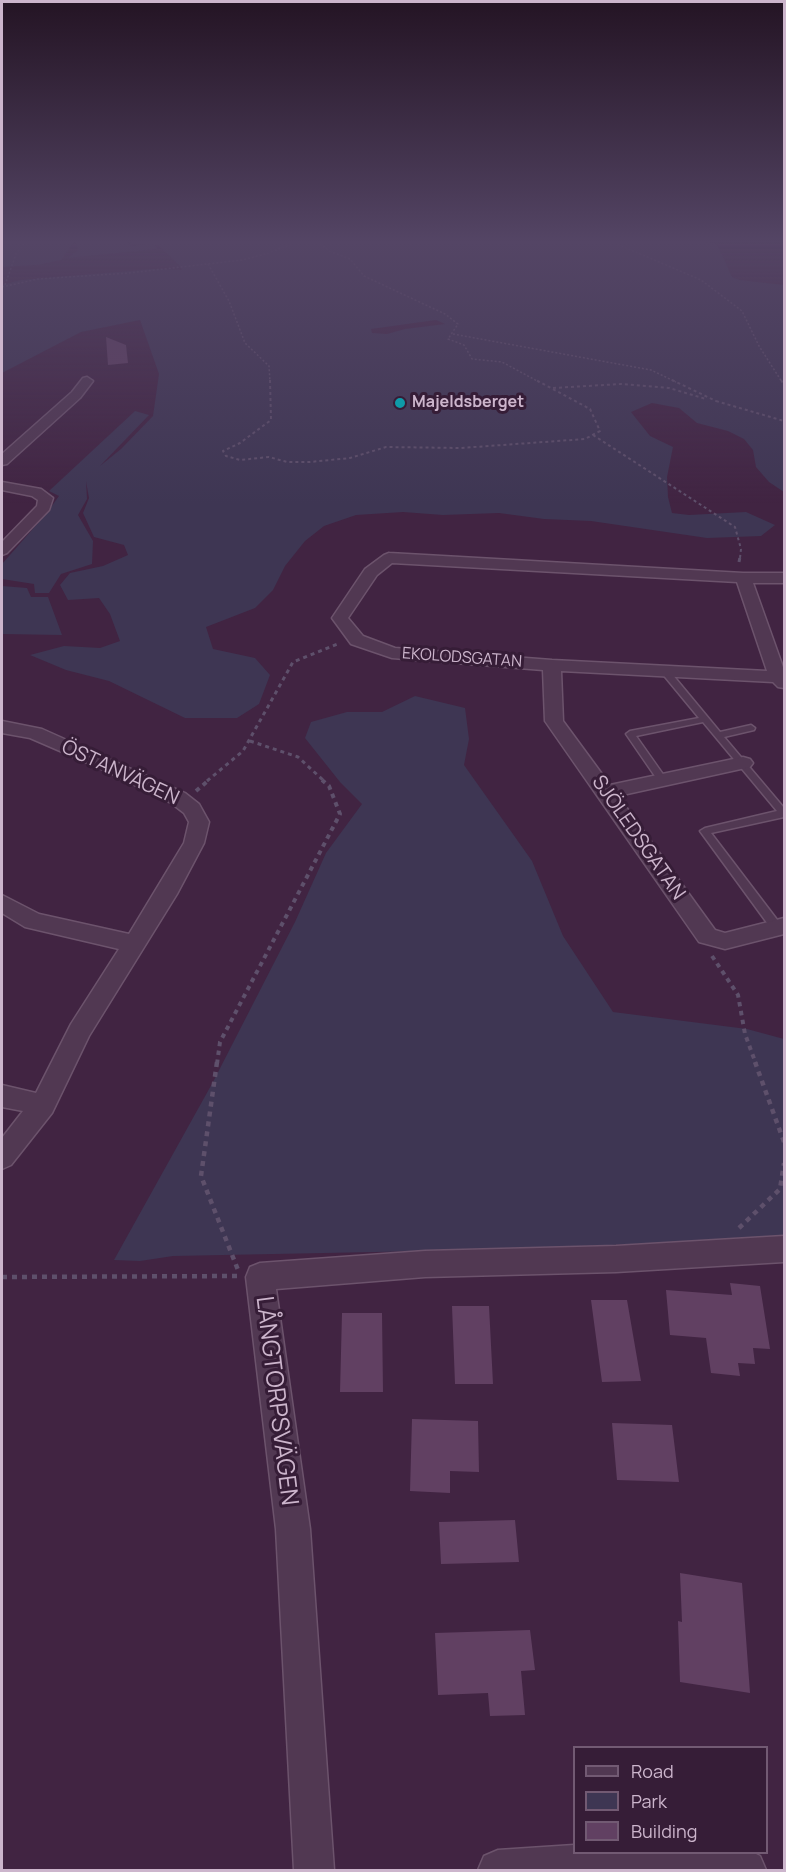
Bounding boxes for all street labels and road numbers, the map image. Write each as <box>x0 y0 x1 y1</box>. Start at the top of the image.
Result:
street label: EKOLODSGATAN <box>401 644 523 672</box>
street label: ÖSTANVÄGEN <box>57 735 183 811</box>
street label: SJÖLEDSGATAN <box>586 771 690 905</box>
street label: LÅNGTORPSVÄGEN <box>249 1295 303 1507</box>

